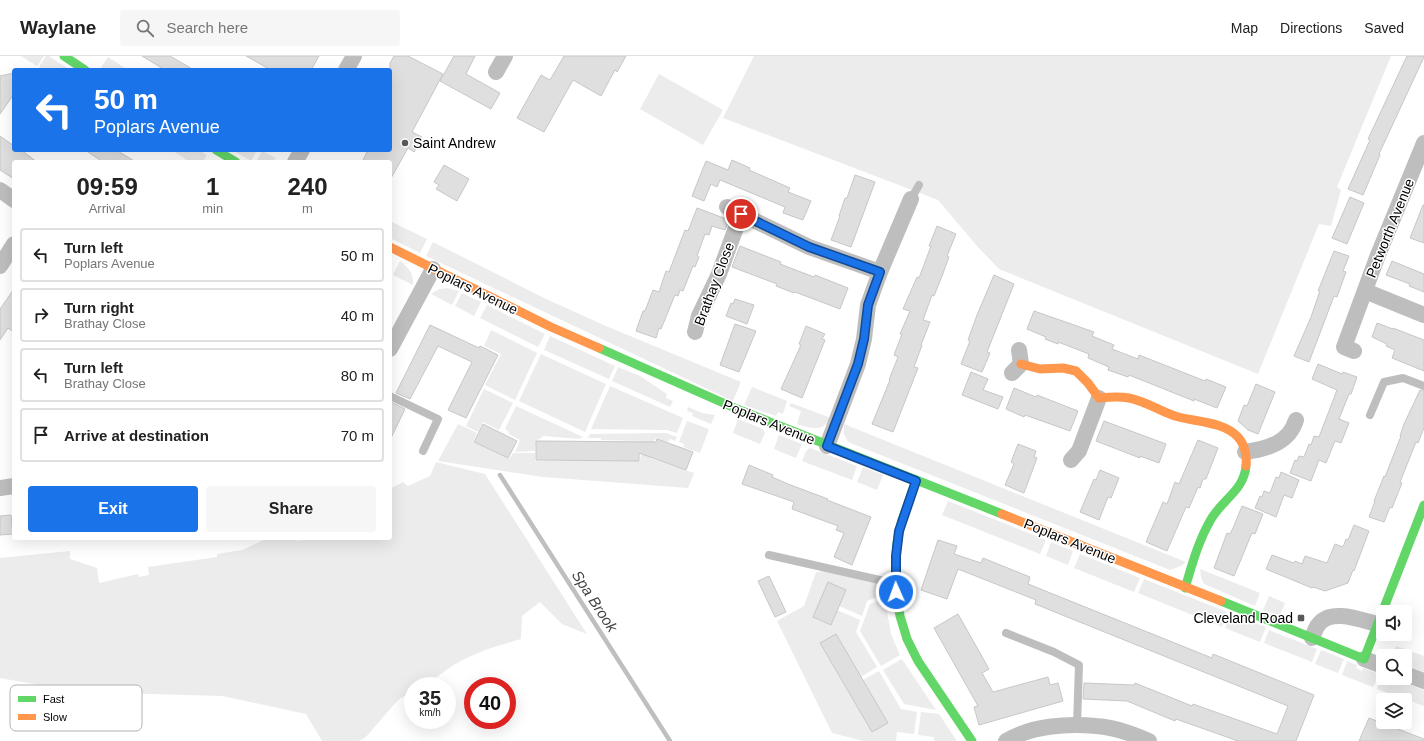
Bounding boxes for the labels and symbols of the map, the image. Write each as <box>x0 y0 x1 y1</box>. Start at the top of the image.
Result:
place label: Saint Andrew <box>413 135 496 151</box>
marker: Saint Andrew <box>400 138 410 148</box>
street label: Petworth Avenue <box>1363 176 1417 280</box>
pin <box>724 197 758 231</box>
street label: Brathay Close <box>691 240 737 328</box>
street label: Poplars Avenue <box>426 260 521 318</box>
street label: Poplars Avenue <box>721 396 818 448</box>
street label: Poplars Avenue <box>1022 515 1119 567</box>
water label: Spa Brook <box>569 567 622 636</box>
position arrow <box>875 571 917 613</box>
place label: Cleveland Road <box>1193 610 1293 626</box>
marker: Cleveland Road <box>1296 613 1306 623</box>
speed limit sign: 40 <box>464 677 516 729</box>
legend <box>10 685 142 731</box>
text: Fast <box>43 693 64 705</box>
text: Slow <box>43 711 67 723</box>

